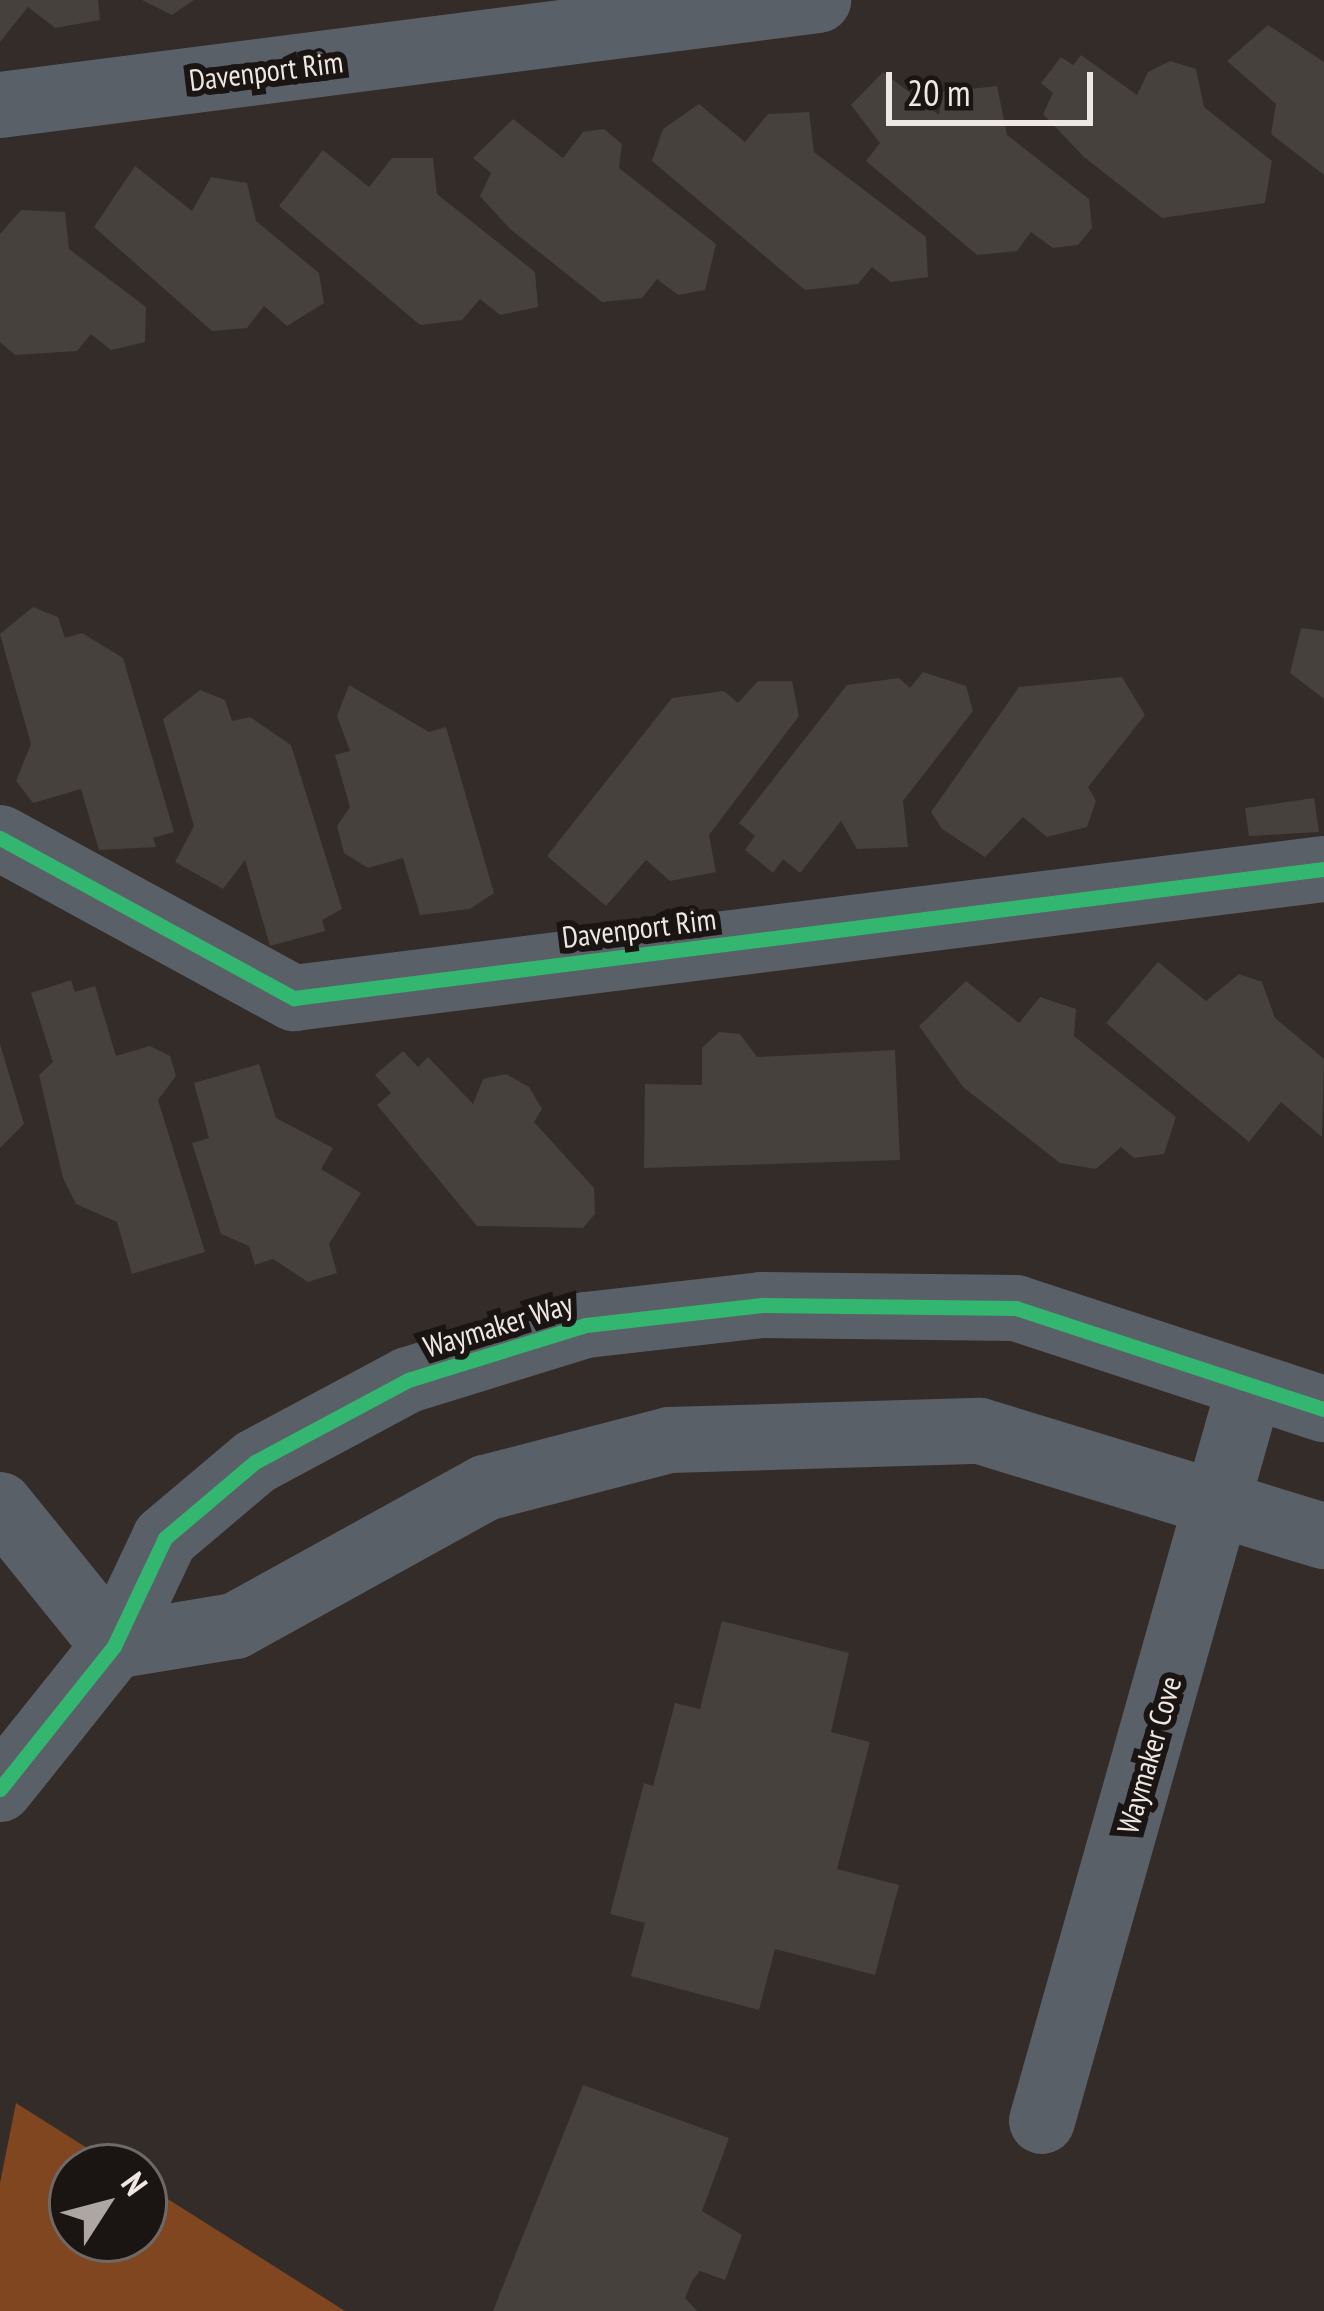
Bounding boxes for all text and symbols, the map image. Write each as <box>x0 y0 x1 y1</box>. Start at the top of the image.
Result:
street label: Davenport Rim <box>187 44 345 98</box>
scale bar <box>892 48 1099 122</box>
text: 20 m <box>907 69 970 116</box>
street label: Davenport Rim <box>560 901 718 955</box>
street label: Waymaker Way <box>419 1285 577 1365</box>
street label: Waymaker Cove <box>1109 1672 1189 1838</box>
north arrow <box>48 2143 168 2263</box>
text: N <box>112 2163 158 2203</box>

